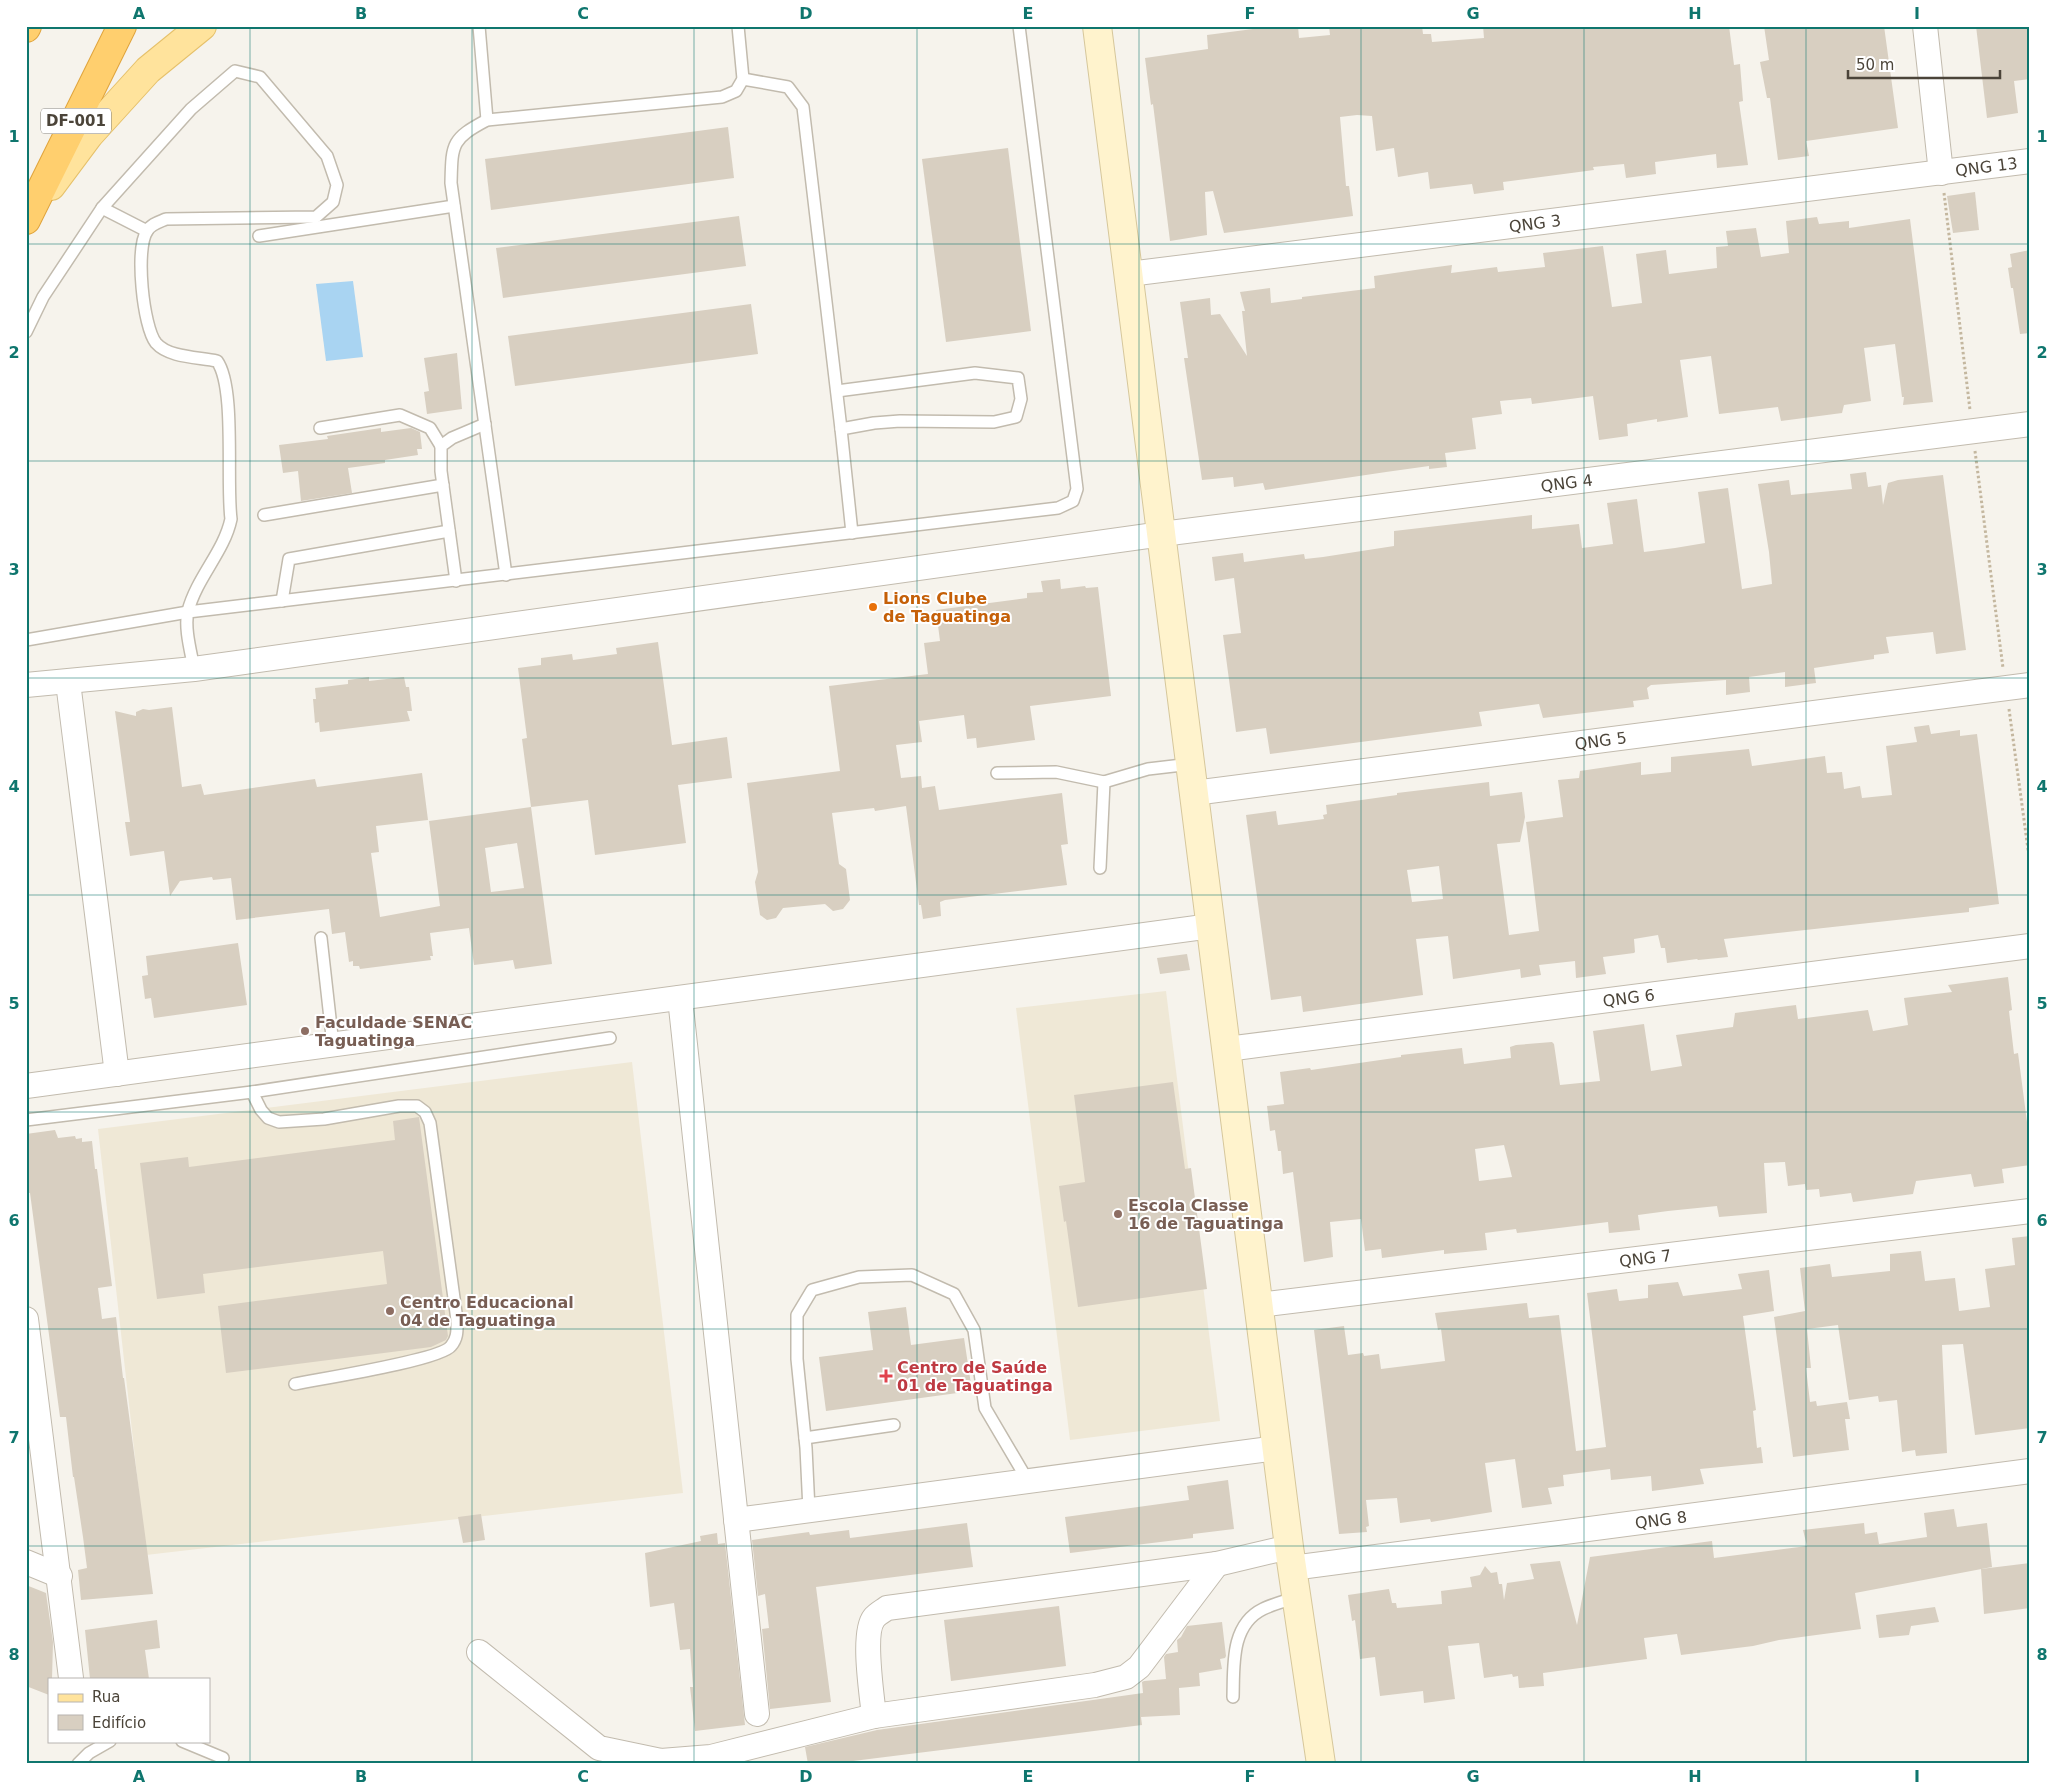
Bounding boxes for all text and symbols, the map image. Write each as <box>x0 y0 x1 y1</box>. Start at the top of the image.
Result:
text: A <box>133 4 146 23</box>
text: B <box>355 4 367 23</box>
text: C <box>577 4 589 23</box>
text: D <box>799 4 813 23</box>
text: E <box>1023 4 1033 23</box>
text: F <box>1245 4 1255 23</box>
text: G <box>1466 4 1480 23</box>
text: H <box>1688 4 1702 23</box>
text: I <box>1914 4 1920 23</box>
scale bar <box>1848 48 2001 80</box>
text: 50 m <box>1856 56 1894 74</box>
road number: DF-001 <box>41 108 111 134</box>
text: 1 <box>8 127 20 146</box>
text: 1 <box>2036 127 2048 146</box>
street label: QNG 13 <box>1954 154 2019 180</box>
street label: QNG 3 <box>1508 211 1562 236</box>
text: 2 <box>8 343 20 362</box>
text: 2 <box>2036 343 2048 362</box>
street label: QNG 4 <box>1540 471 1594 496</box>
text: 3 <box>8 560 20 579</box>
text: 3 <box>2036 560 2048 579</box>
place label: Lions Clube de Taguatinga <box>883 589 1011 626</box>
marker: Lions Clube de Taguatinga <box>867 601 879 613</box>
street label: QNG 5 <box>1574 728 1628 754</box>
text: 4 <box>8 777 20 796</box>
text: 4 <box>2036 777 2048 796</box>
street label: QNG 6 <box>1602 985 1656 1011</box>
text: 5 <box>8 994 20 1013</box>
text: 5 <box>2036 994 2048 1013</box>
place label: Faculdade SENAC Taguatinga <box>315 1013 472 1050</box>
marker: Faculdade SENAC Taguatinga <box>299 1025 311 1037</box>
place label: Escola Classe 16 de Taguatinga <box>1128 1196 1284 1233</box>
marker: Escola Classe 16 de Taguatinga <box>1112 1208 1124 1220</box>
text: 6 <box>8 1211 20 1230</box>
text: 6 <box>2036 1211 2048 1230</box>
street label: QNG 7 <box>1618 1246 1672 1271</box>
place label: Centro Educacional 04 de Taguatinga <box>400 1293 574 1330</box>
marker: Centro Educacional 04 de Taguatinga <box>384 1305 396 1317</box>
place label: Centro de Saúde 01 de Taguatinga <box>897 1358 1053 1395</box>
marker: Centro de Saúde 01 de Taguatinga <box>879 1369 893 1383</box>
text: 7 <box>8 1428 20 1447</box>
text: 7 <box>2036 1428 2048 1447</box>
street label: QNG 8 <box>1634 1507 1688 1533</box>
text: 8 <box>8 1645 20 1664</box>
text: 8 <box>2036 1645 2048 1664</box>
legend <box>48 1678 210 1742</box>
text: Rua <box>92 1688 120 1706</box>
text: Edifício <box>92 1714 146 1732</box>
text: A <box>133 1767 146 1786</box>
text: B <box>355 1767 367 1786</box>
text: C <box>577 1767 589 1786</box>
text: D <box>799 1767 813 1786</box>
text: E <box>1023 1767 1033 1786</box>
text: F <box>1245 1767 1255 1786</box>
text: G <box>1466 1767 1480 1786</box>
text: H <box>1688 1767 1702 1786</box>
text: I <box>1914 1767 1920 1786</box>

